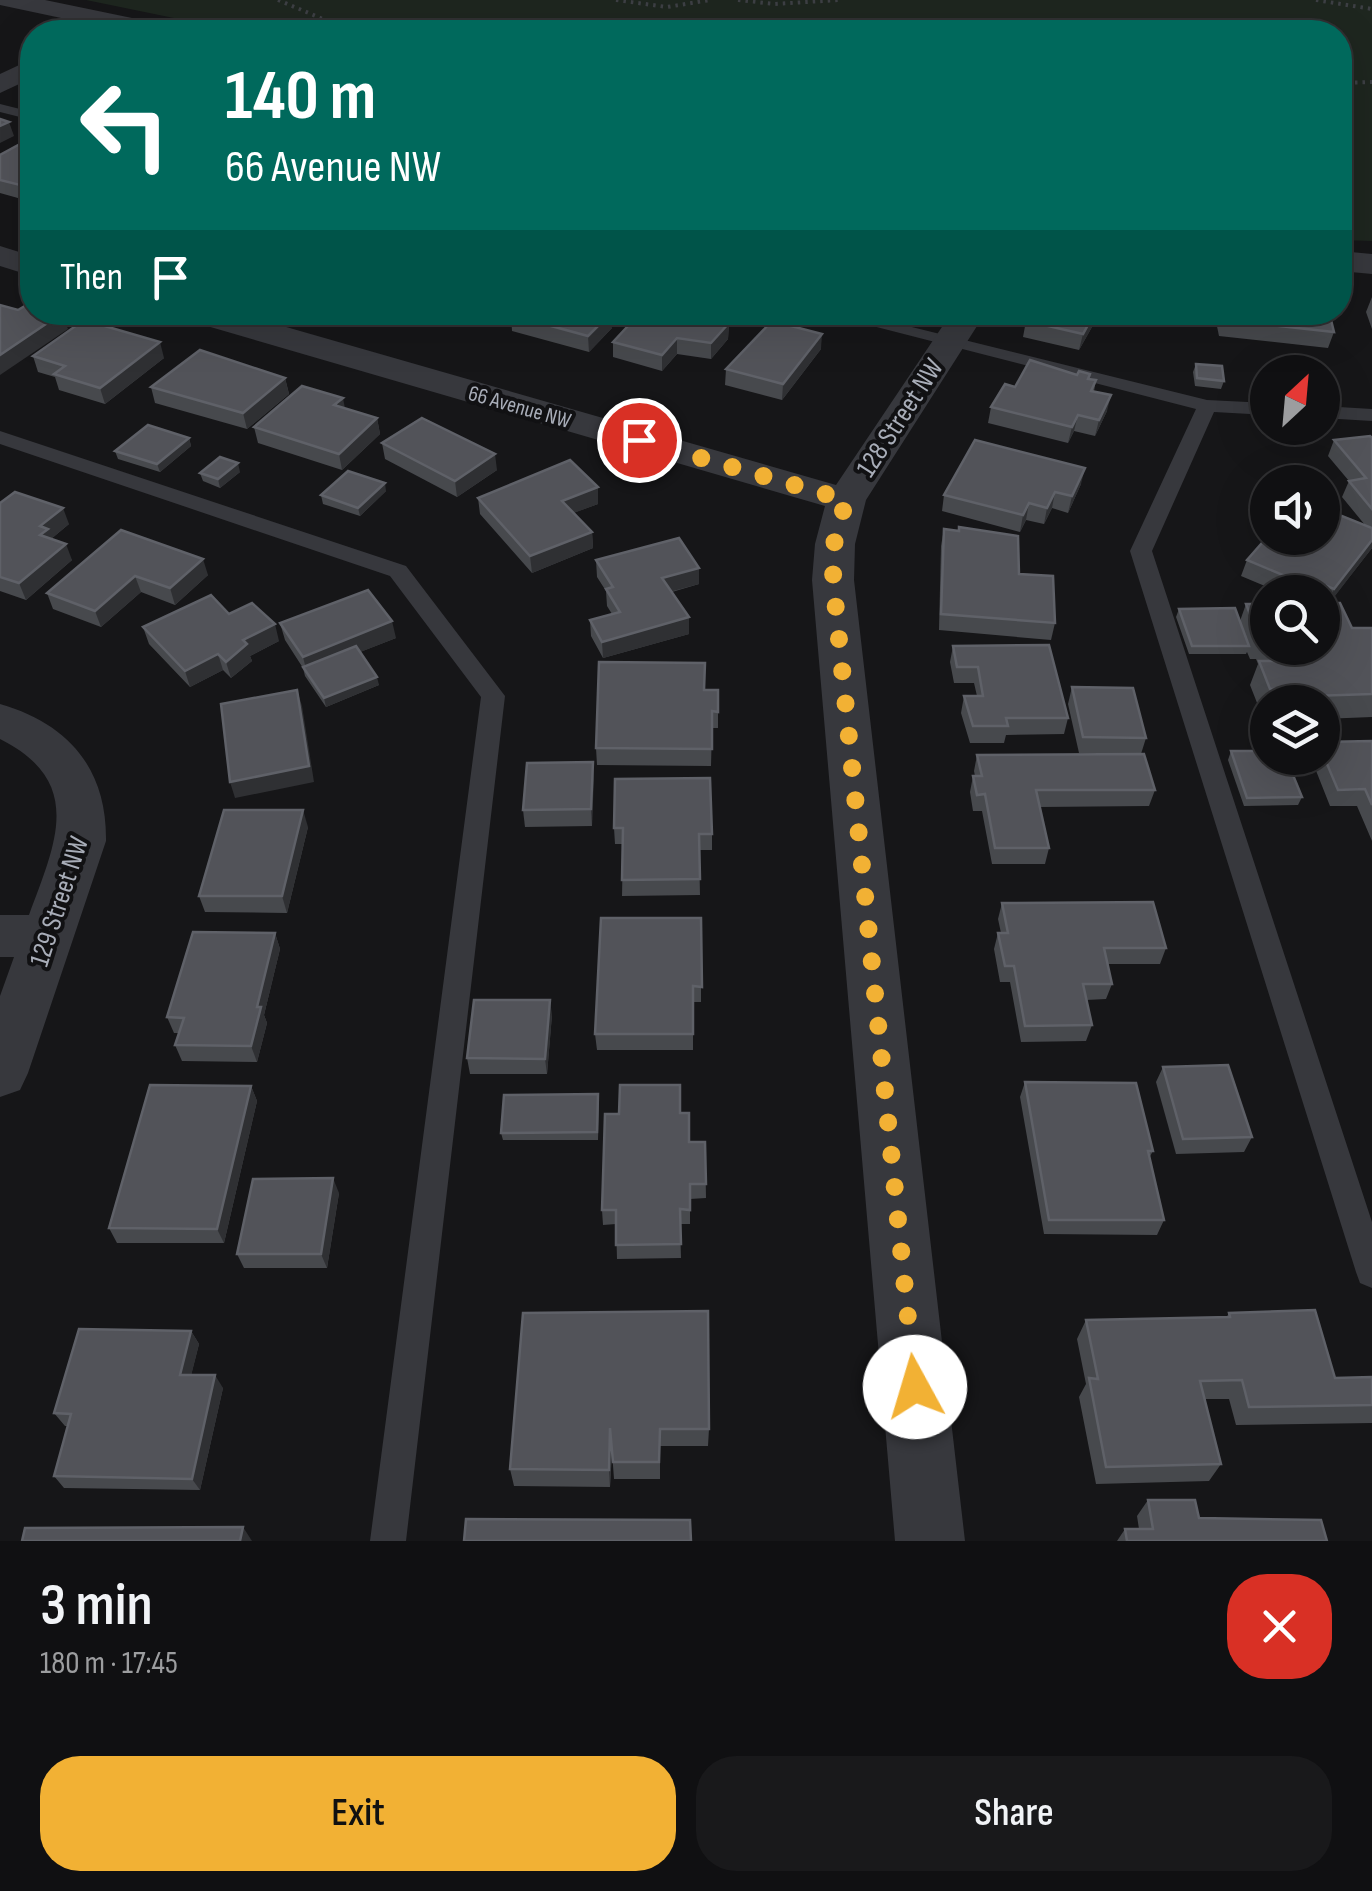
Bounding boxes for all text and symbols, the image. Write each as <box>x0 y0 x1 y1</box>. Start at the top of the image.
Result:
text: 140 m <box>225 55 376 139</box>
icon: left <box>60 60 190 190</box>
text: 66 Avenue NW <box>225 140 441 195</box>
icon: arrive <box>143 250 198 305</box>
text: Then <box>60 255 123 300</box>
street label: 128 Street NW <box>850 352 951 483</box>
north arrow <box>1250 355 1340 445</box>
map controls <box>1250 355 1340 775</box>
street label: 66 Avenue NW <box>465 380 574 435</box>
pin <box>597 398 682 483</box>
icon: arrive <box>612 413 667 468</box>
button: sound <box>1250 465 1340 555</box>
button: search <box>1250 575 1340 665</box>
button: layers <box>1250 685 1340 775</box>
street label: 129 Street NW <box>23 832 96 971</box>
position arrow <box>863 1335 967 1439</box>
text: 3 min <box>40 1570 153 1642</box>
button: close <box>1227 1574 1332 1679</box>
text: 180 m · 17:45 <box>40 1644 178 1683</box>
button: Exit <box>40 1756 676 1871</box>
button: Share <box>696 1756 1332 1871</box>

